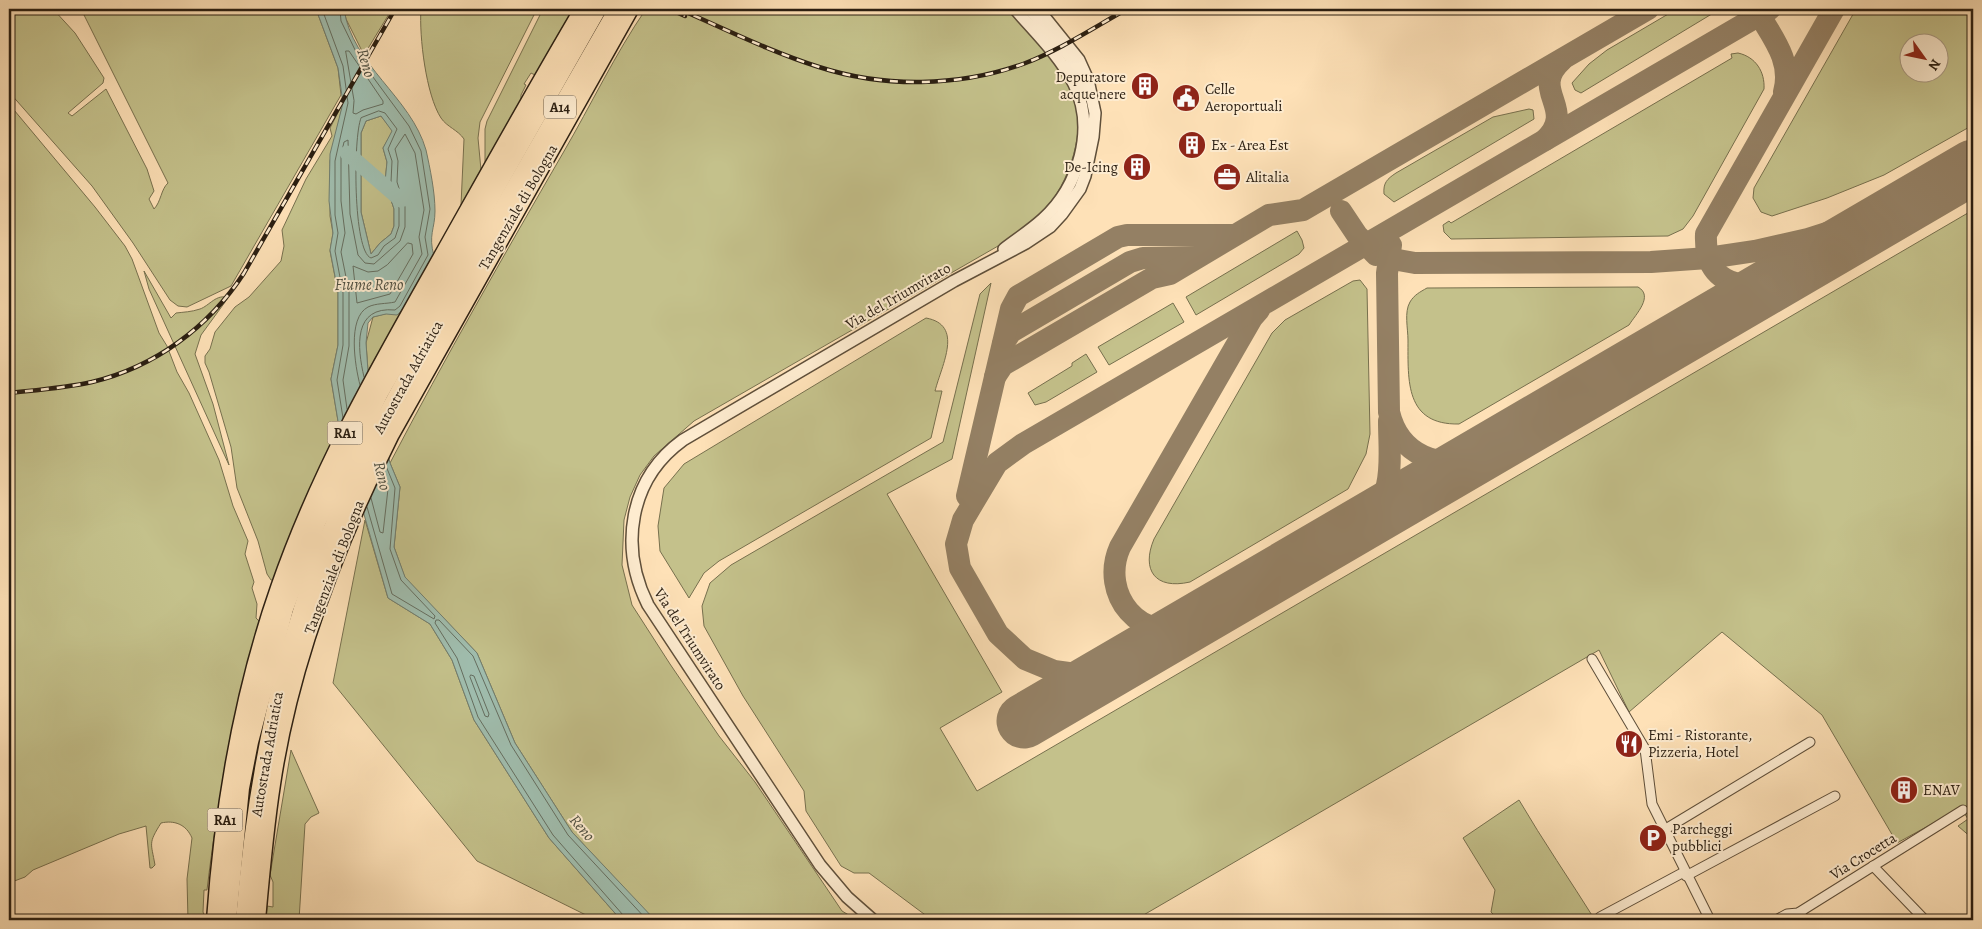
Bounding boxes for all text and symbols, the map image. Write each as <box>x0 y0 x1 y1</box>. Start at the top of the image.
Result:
north arrow <box>1900 32 1950 82</box>
water label: Reno <box>351 46 381 80</box>
text: N <box>1924 55 1945 74</box>
place label: Depuratore acque nere <box>1055 67 1126 104</box>
building icon: Depuratore acque nere <box>1130 71 1160 101</box>
place label: Celle Aeroportuali <box>1204 79 1282 116</box>
public building icon: Celle Aeroportuali <box>1171 83 1201 113</box>
road number: A14 <box>544 95 576 118</box>
building icon: Ex - Area Est <box>1177 130 1207 160</box>
place label: Ex - Area Est <box>1211 135 1289 155</box>
street label: Tangenziale di Bologna <box>474 141 562 273</box>
building icon: De-Icing <box>1122 152 1152 182</box>
place label: De-Icing <box>1064 157 1118 177</box>
office icon: Alitalia <box>1212 162 1242 192</box>
place label: Alitalia <box>1245 167 1289 187</box>
street label: Via del Triumvirato <box>841 258 954 335</box>
water label: Fiume Reno <box>335 274 403 296</box>
street label: Autostrada Adriatica <box>368 317 447 438</box>
road number: RA1 <box>328 422 362 444</box>
water label: Reno <box>368 459 396 493</box>
street label: Tangenziale di Bologna <box>299 497 369 637</box>
street label: Via del Triumvirato <box>649 583 731 694</box>
street label: Autostrada Adriatica <box>246 690 288 819</box>
place label: Emi - Ristorante, Pizzeria, Hotel <box>1648 725 1752 762</box>
restaurant icon: Emi - Ristorante, Pizzeria, Hotel <box>1614 729 1644 759</box>
building icon: ENAV <box>1889 775 1919 805</box>
place label: ENAV <box>1923 780 1961 800</box>
road number: RA1 <box>208 808 242 832</box>
water label: Reno <box>564 810 600 846</box>
place label: Parcheggi pubblici <box>1672 819 1733 856</box>
parking icon: Parcheggi pubblici <box>1638 823 1668 853</box>
street label: Via Crocetta <box>1825 828 1900 885</box>

